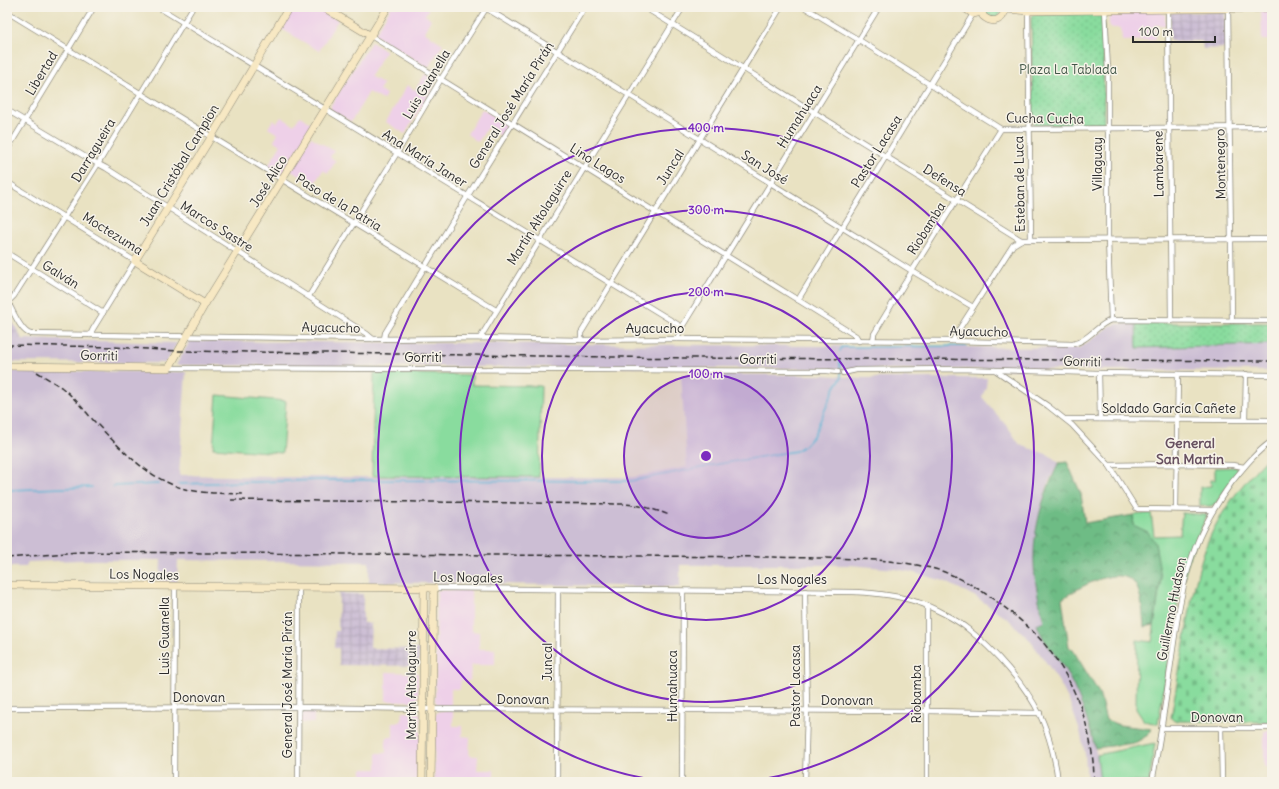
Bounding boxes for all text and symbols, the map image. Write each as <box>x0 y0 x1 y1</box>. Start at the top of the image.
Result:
scale bar <box>1133 18 1215 44</box>
text: 100 m <box>1139 24 1173 39</box>
street label: General José María Pirán <box>465 38 558 172</box>
street label: Luis Guanella <box>399 46 454 122</box>
street label: Libertad <box>22 48 61 99</box>
park label: Plaza La Tablada <box>1019 61 1117 78</box>
street label: Humahuaca <box>773 81 826 151</box>
street label: Juan Cristóbal Campion <box>136 101 223 229</box>
street label: Cucha Cucha <box>1006 109 1084 128</box>
street label: Pastor Lacasa <box>847 112 906 191</box>
street label: Darragueira <box>68 115 119 185</box>
text: 400 m <box>688 120 725 135</box>
street label: Ana María Janer <box>379 126 471 192</box>
street label: Montenegro <box>1211 129 1230 199</box>
street label: Lambarene <box>1149 130 1168 198</box>
street label: Esteban de Luca <box>1010 136 1029 232</box>
street label: Villaguay <box>1089 137 1106 191</box>
street label: Lino Lagos <box>567 140 629 187</box>
street label: Juncal <box>653 146 688 188</box>
street label: San José <box>738 146 791 188</box>
street label: José Alico <box>246 152 291 210</box>
street label: Defensa <box>920 160 970 200</box>
street label: Martín Altolaguirre <box>503 166 576 268</box>
street label: Paso de la Patria <box>293 170 385 235</box>
street label: Marcos Sastre <box>177 197 256 256</box>
street label: Riobamba <box>904 199 949 258</box>
text: 300 m <box>688 202 724 217</box>
street label: Moctezuma <box>79 208 146 259</box>
street label: Galván <box>39 256 83 293</box>
text: 200 m <box>688 284 724 299</box>
street label: Ayacucho <box>302 318 360 337</box>
street label: Ayacucho <box>626 320 684 337</box>
street label: Ayacucho <box>950 322 1008 341</box>
street label: Gorriti <box>80 347 118 364</box>
street label: Gorriti <box>404 349 442 366</box>
street label: Gorriti <box>739 351 777 368</box>
street label: Gorriti <box>1063 353 1101 370</box>
text: 100 m <box>689 366 723 381</box>
street label: Soldado García Cañete <box>1102 400 1236 417</box>
district label: General San Martin <box>1156 434 1224 468</box>
centre of rings <box>699 449 713 463</box>
street label: Guillermo Hudson <box>1153 555 1190 662</box>
street label: Los Nogales <box>109 565 179 584</box>
street label: Los Nogales <box>433 568 503 587</box>
street label: Los Nogales <box>757 571 827 588</box>
street label: Luis Guanella <box>156 597 173 675</box>
street label: General José María Pirán <box>279 611 296 758</box>
street label: Martín Altolaguirre <box>403 630 420 740</box>
street label: Juncal <box>539 643 556 681</box>
street label: Pastor Lacasa <box>787 645 804 727</box>
street label: Humahuaca <box>664 650 681 722</box>
street label: Riobamba <box>908 664 925 724</box>
street label: Donovan <box>173 689 226 706</box>
street label: Donovan <box>497 691 550 708</box>
street label: Donovan <box>821 692 874 709</box>
street label: Donovan <box>1191 709 1244 726</box>

